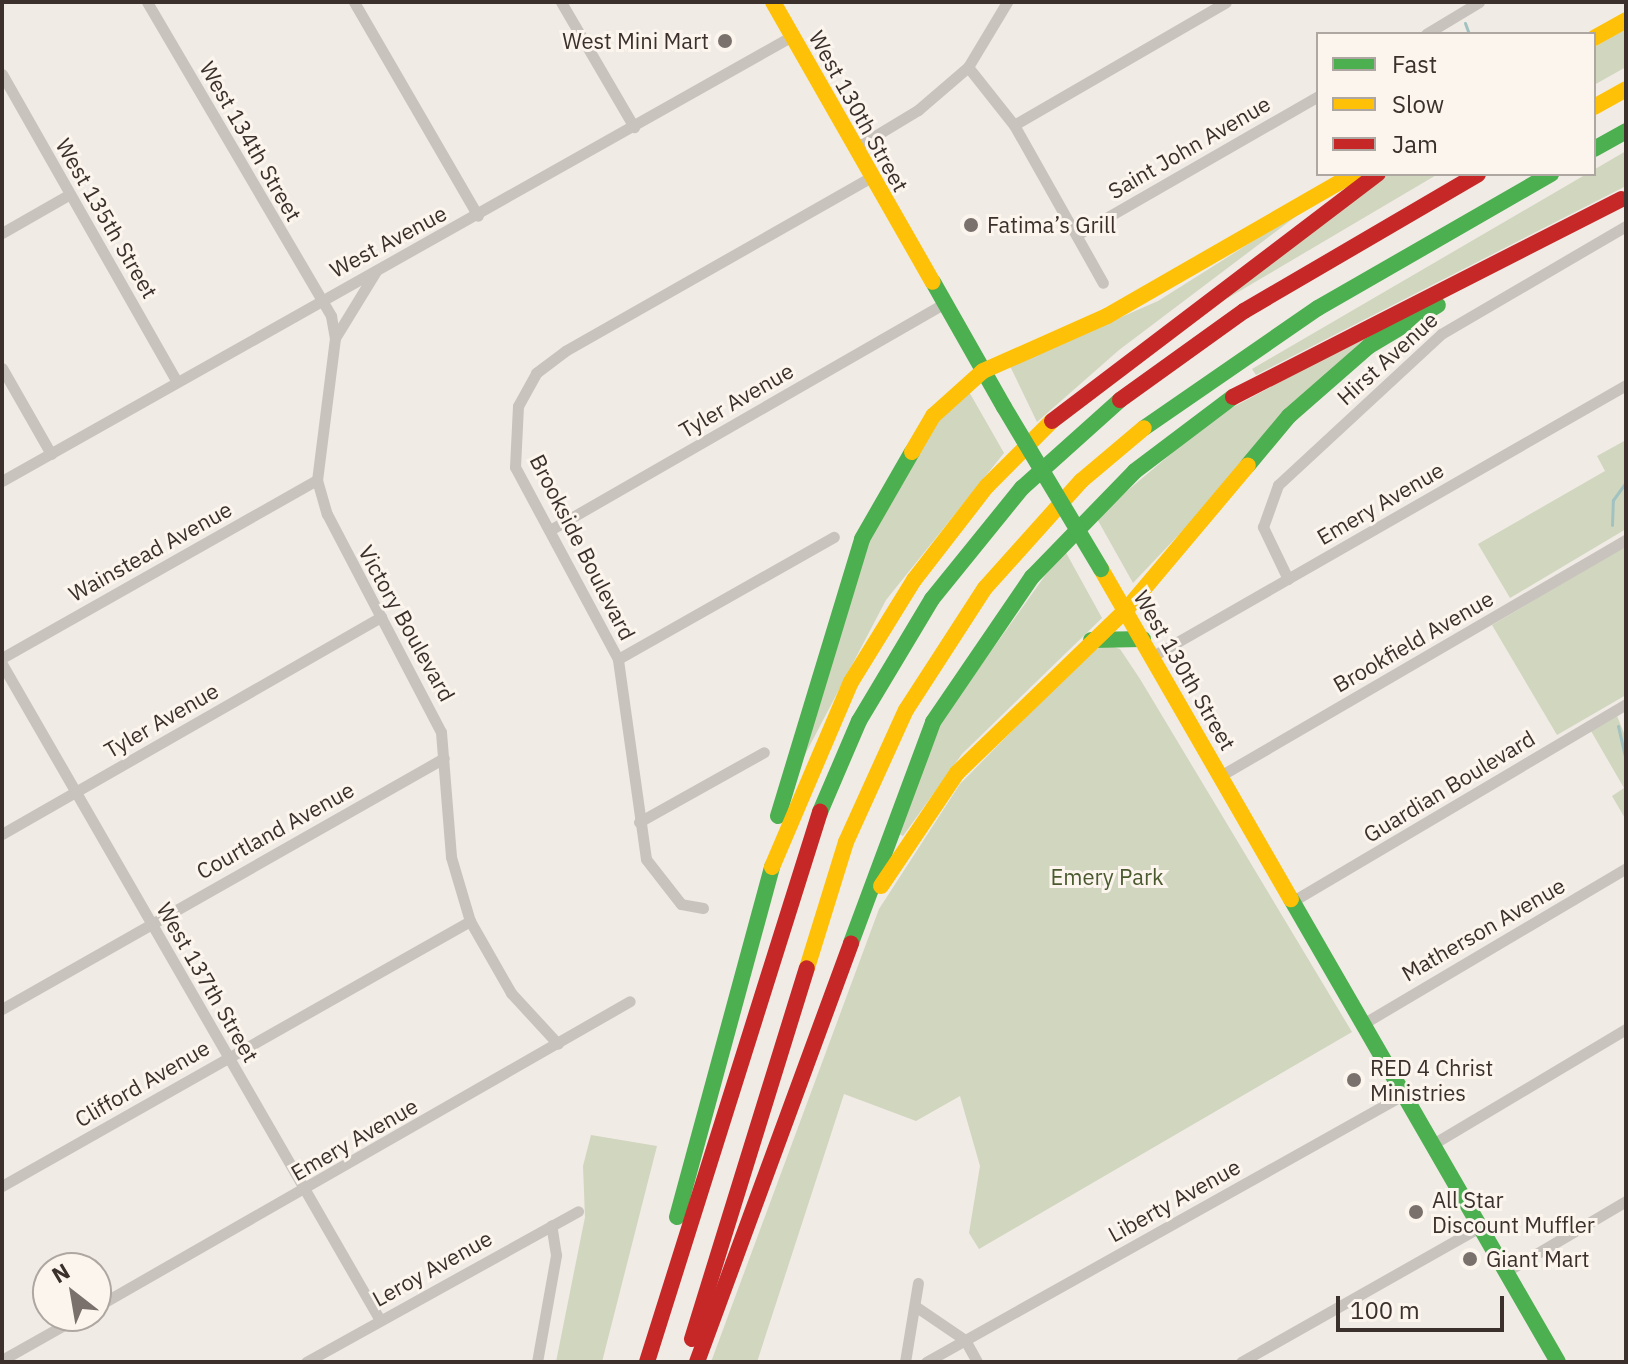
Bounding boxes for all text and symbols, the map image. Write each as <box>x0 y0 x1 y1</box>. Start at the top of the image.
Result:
street label: West 130th Street <box>804 26 914 196</box>
place label: West Mini Mart <box>562 28 709 54</box>
marker: West Mini Mart <box>716 32 734 50</box>
legend <box>1316 32 1596 176</box>
text: Fast <box>1392 48 1437 80</box>
street label: West 134th Street <box>195 56 307 226</box>
text: Slow <box>1392 88 1444 120</box>
street label: Saint John Avenue <box>1103 90 1275 204</box>
text: Jam <box>1392 128 1438 160</box>
street label: West 135th Street <box>51 133 163 303</box>
street label: West Avenue <box>325 199 451 283</box>
place label: Fatima’s Grill <box>987 212 1116 238</box>
marker: Fatima’s Grill <box>962 216 980 234</box>
street label: Hirst Avenue <box>1331 306 1443 410</box>
street label: Tyler Avenue <box>674 357 798 443</box>
street label: Brookside Boulevard <box>525 450 641 644</box>
street label: Emery Avenue <box>1312 456 1448 550</box>
street label: Wainstead Avenue <box>64 495 236 607</box>
street label: Victory Boulevard <box>353 540 461 706</box>
street label: Brookfield Avenue <box>1328 584 1498 698</box>
street label: West 130th Street <box>1129 585 1241 755</box>
street label: Tyler Avenue <box>99 677 223 763</box>
street label: Guardian Boulevard <box>1358 724 1540 848</box>
street label: Courtland Avenue <box>192 776 358 884</box>
park label: Emery Park <box>1050 864 1164 890</box>
street label: Matherson Avenue <box>1397 872 1569 986</box>
street label: West 137th Street <box>152 897 264 1067</box>
street label: Clifford Avenue <box>70 1034 214 1132</box>
place label: RED 4 Christ Ministries <box>1370 1054 1493 1106</box>
marker: RED 4 Christ Ministries <box>1345 1071 1363 1089</box>
street label: Emery Avenue <box>286 1092 422 1186</box>
street label: Liberty Avenue <box>1103 1153 1245 1247</box>
place label: All Star Discount Muffler <box>1432 1186 1595 1238</box>
marker: All Star Discount Muffler <box>1407 1203 1425 1221</box>
street label: Leroy Avenue <box>368 1224 496 1312</box>
place label: Giant Mart <box>1486 1246 1589 1272</box>
marker: Giant Mart <box>1461 1250 1479 1268</box>
north arrow <box>32 1252 112 1332</box>
text: N <box>46 1256 75 1289</box>
scale bar <box>1340 1280 1508 1330</box>
text: 100 m <box>1350 1294 1420 1326</box>

